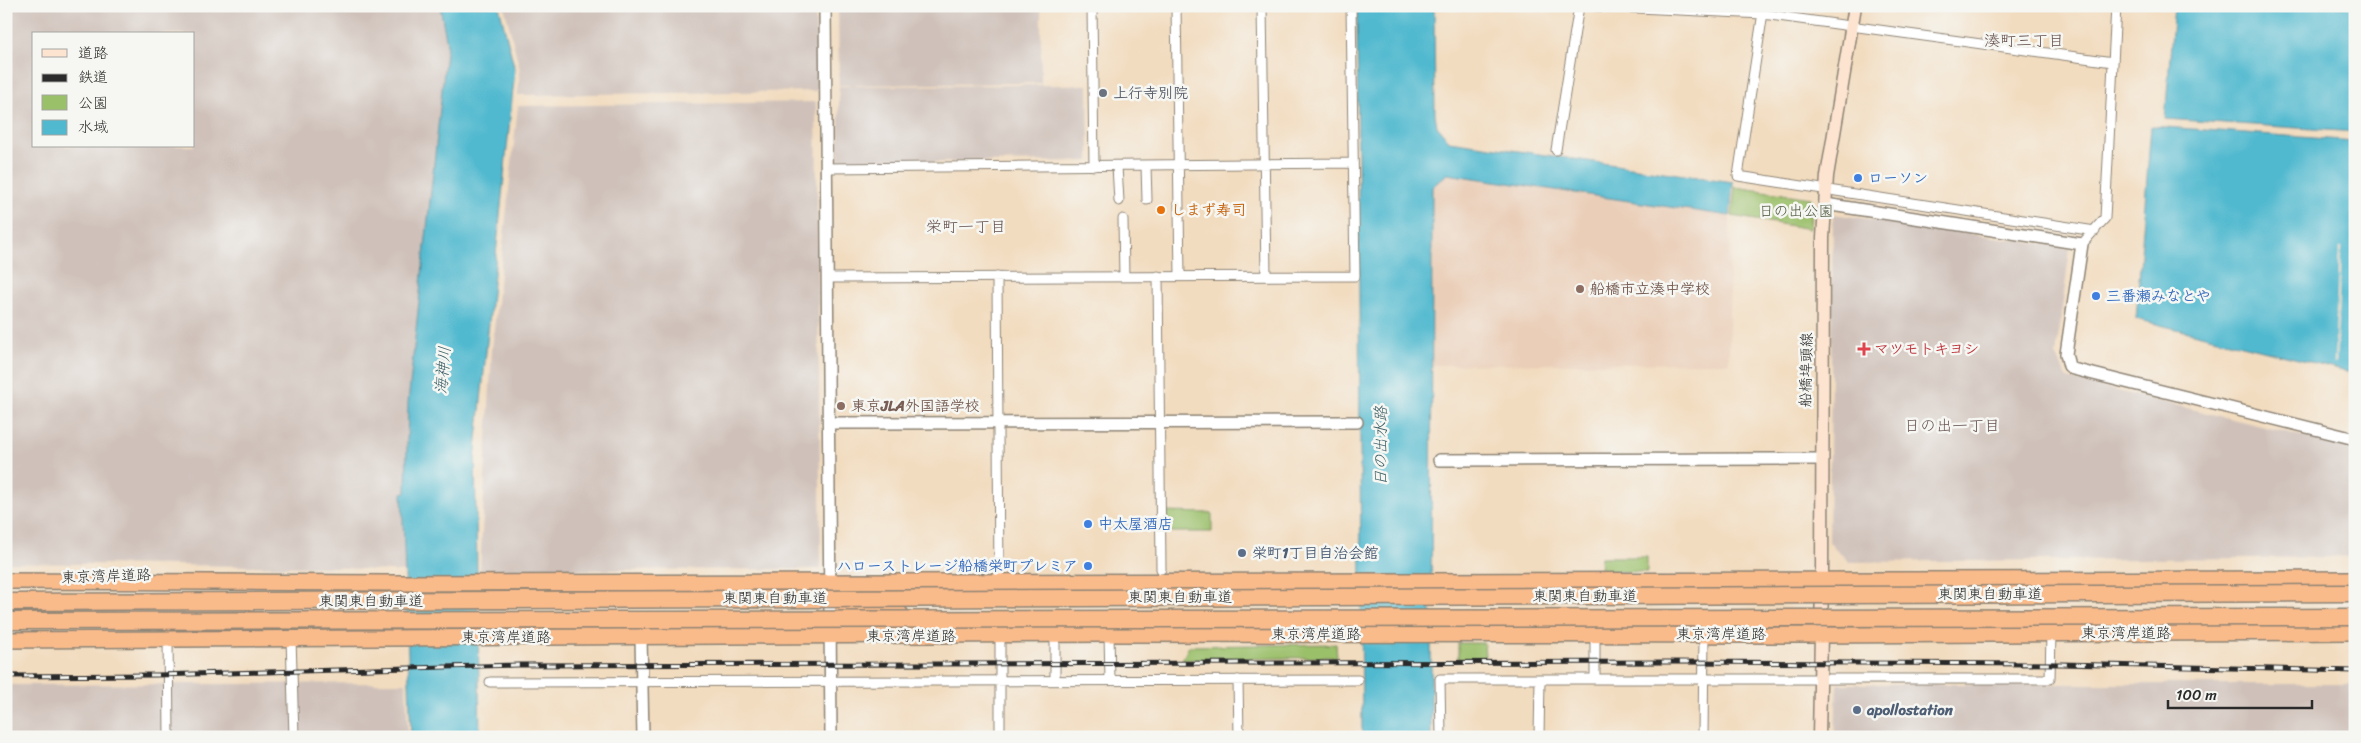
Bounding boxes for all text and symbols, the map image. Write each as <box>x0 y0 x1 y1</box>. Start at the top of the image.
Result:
district label: 湊町三丁目 <box>1984 26 2064 55</box>
legend <box>32 32 195 148</box>
text: 道路 <box>78 40 108 66</box>
text: 鉄道 <box>78 64 108 90</box>
place label: 上行寺別院 <box>1113 80 1188 106</box>
marker: 上行寺別院 <box>1097 87 1109 99</box>
text: 公園 <box>78 90 108 116</box>
text: 水域 <box>78 114 108 140</box>
place label: ローソン <box>1868 165 1928 191</box>
marker: ローソン <box>1852 172 1864 184</box>
place label: しまず寿司 <box>1171 197 1246 223</box>
park label: 日の出公園 <box>1758 198 1834 224</box>
marker: しまず寿司 <box>1155 204 1167 216</box>
district label: 栄町一丁目 <box>926 212 1006 241</box>
place label: 船橋市立湊中学校 <box>1590 276 1710 302</box>
marker: 船橋市立湊中学校 <box>1574 283 1586 295</box>
place label: 三番瀬みなとや <box>2106 283 2211 309</box>
marker: 三番瀬みなとや <box>2090 290 2102 302</box>
street label: 船橋埠頭線 <box>1792 332 1820 408</box>
place label: マツモトキヨシ <box>1874 336 1979 362</box>
marker: マツモトキヨシ <box>1858 343 1870 355</box>
water label: 海神川 <box>426 345 459 395</box>
place label: 東京JLA外国語学校 <box>851 393 980 419</box>
marker: 東京JLA外国語学校 <box>835 400 847 412</box>
water label: 日の出水路 <box>1366 405 1395 486</box>
district label: 日の出一丁目 <box>1904 411 2000 440</box>
place label: 中太屋酒店 <box>1098 511 1173 537</box>
marker: 中太屋酒店 <box>1082 518 1094 530</box>
place label: 栄町1丁目自治会館 <box>1252 540 1378 566</box>
marker: 栄町1丁目自治会館 <box>1236 547 1248 559</box>
place label: ハローストレージ船橋栄町プレミア <box>837 553 1078 579</box>
marker: ハローストレージ船橋栄町プレミア <box>1082 560 1094 572</box>
street label: 東京湾岸道路 <box>61 561 151 591</box>
street label: 東関東自動車道 <box>1937 581 2043 607</box>
street label: 東関東自動車道 <box>1532 583 1638 609</box>
street label: 東関東自動車道 <box>1127 584 1233 610</box>
street label: 東関東自動車道 <box>722 585 828 611</box>
street label: 東関東自動車道 <box>318 588 424 614</box>
street label: 東京湾岸道路 <box>2081 620 2171 646</box>
street label: 東京湾岸道路 <box>1271 621 1361 647</box>
street label: 東京湾岸道路 <box>1676 621 1766 647</box>
street label: 東京湾岸道路 <box>866 623 956 649</box>
street label: 東京湾岸道路 <box>461 624 551 650</box>
scale bar <box>2168 678 2312 710</box>
text: 100 m <box>2176 682 2217 708</box>
place label: apollostation <box>1866 697 1954 723</box>
marker: apollostation <box>1851 704 1863 716</box>

